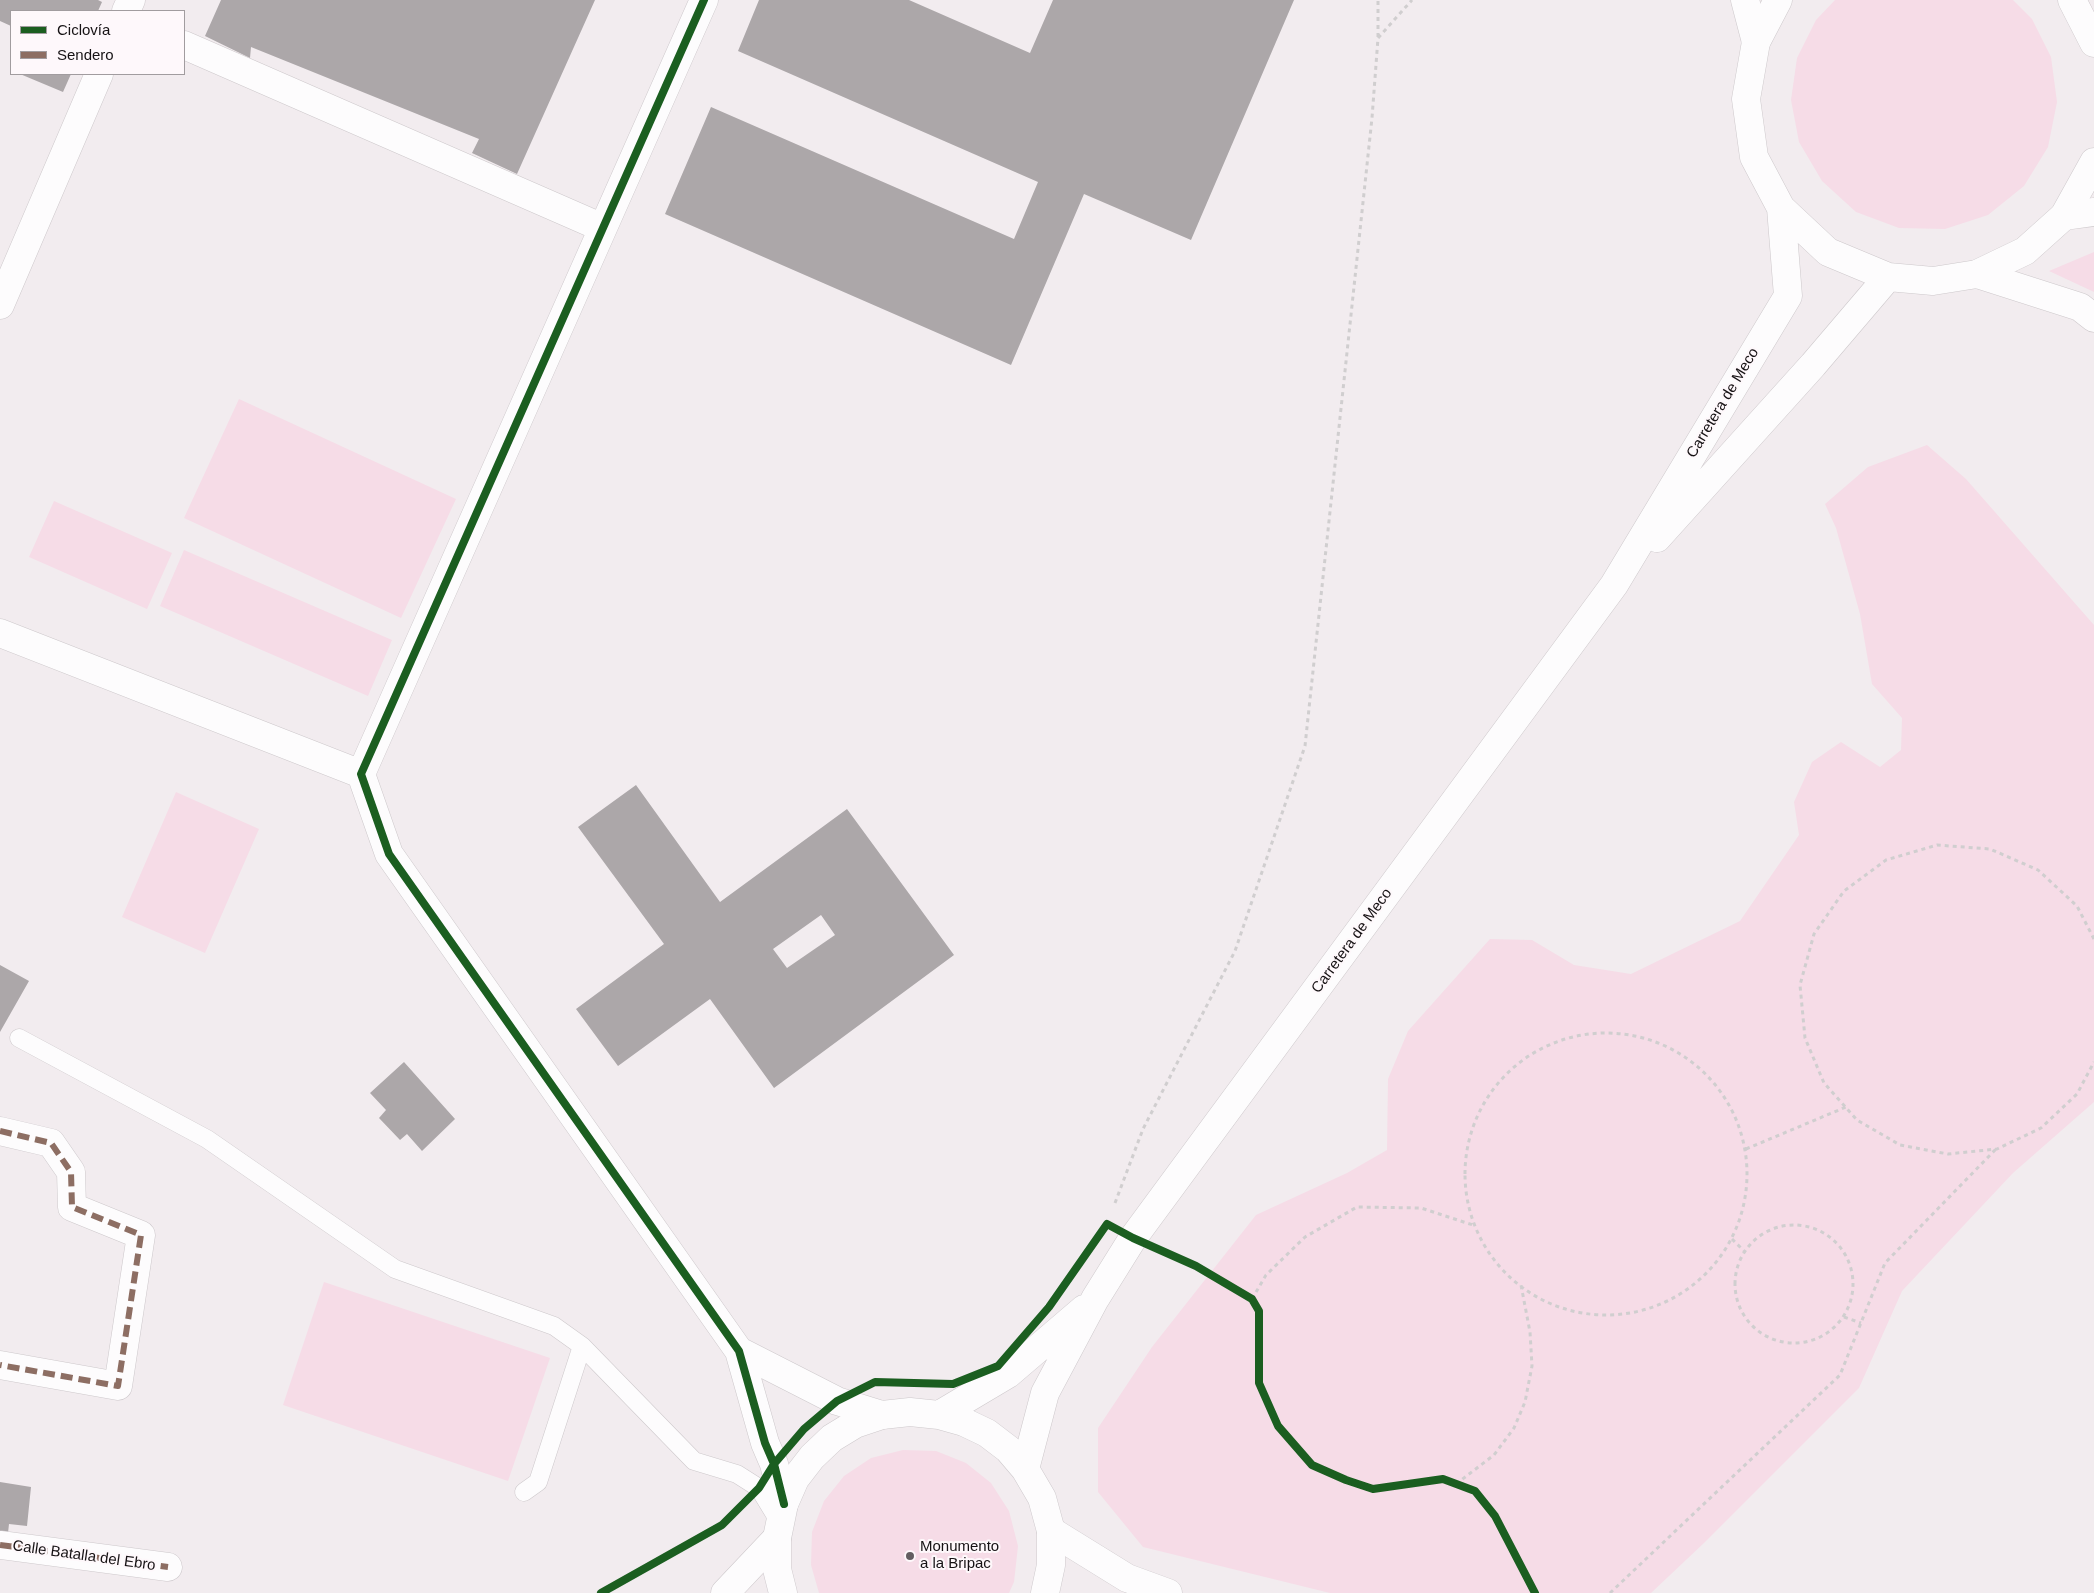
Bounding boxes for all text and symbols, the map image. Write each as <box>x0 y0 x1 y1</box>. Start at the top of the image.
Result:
legend <box>10 10 185 75</box>
text: Ciclovía <box>57 21 110 38</box>
text: Sendero <box>57 46 114 63</box>
street label: Carretera de Meco <box>1683 345 1763 461</box>
street label: Carretera de Meco <box>1308 885 1396 997</box>
street label: Calle Batalla del Ebro <box>11 1537 157 1575</box>
place label: Monumento a la Bripac <box>920 1538 999 1573</box>
marker: Monumento a la Bripac <box>904 1550 916 1562</box>

